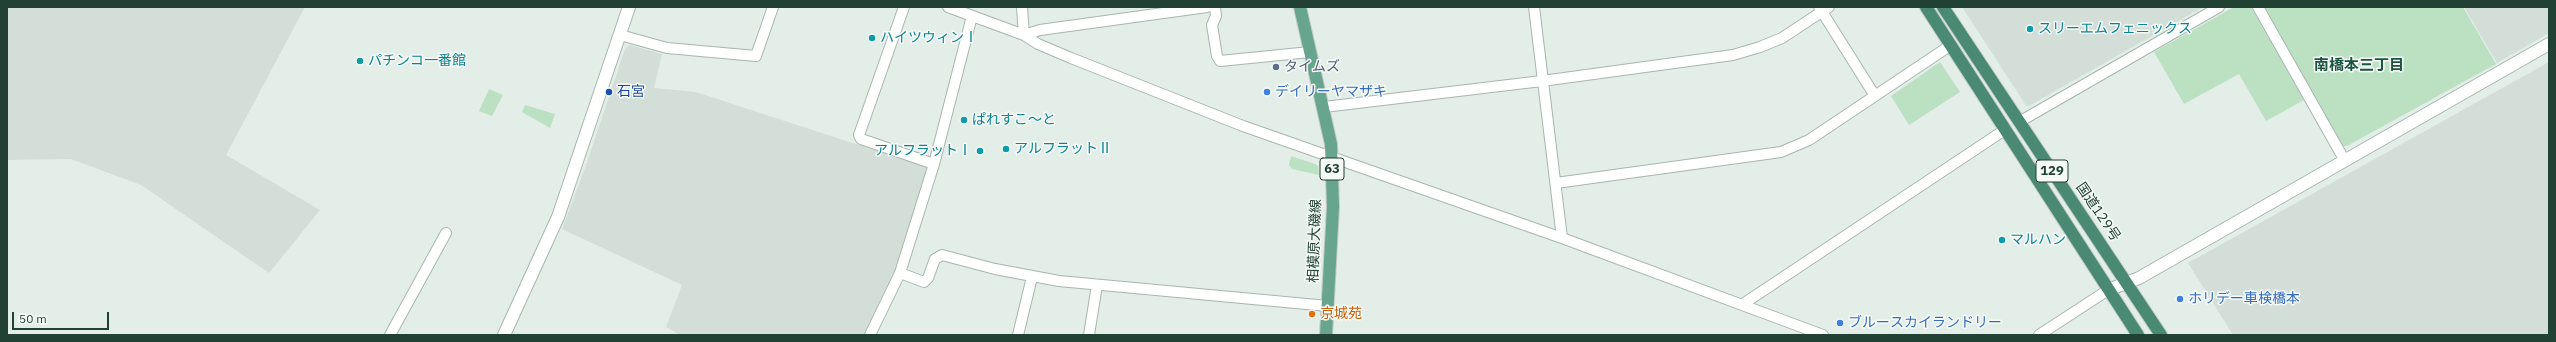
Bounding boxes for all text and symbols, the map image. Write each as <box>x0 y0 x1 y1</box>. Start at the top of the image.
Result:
place label: スリーエムフェニックス <box>2038 21 2192 37</box>
marker: スリーエムフェニックス <box>2025 24 2035 34</box>
place label: ハイツウィンⅠ <box>880 30 978 46</box>
marker: ハイツウィンⅠ <box>867 33 877 43</box>
place label: パチンコ一番館 <box>368 53 466 69</box>
marker: パチンコ一番館 <box>355 56 365 66</box>
district label: 南橋本三丁目 <box>2314 57 2404 75</box>
place label: タイムズ <box>1284 59 1340 75</box>
marker: タイムズ <box>1271 62 1281 72</box>
place label: 石宮 <box>617 84 645 100</box>
place label: デイリーヤマザキ <box>1275 84 1387 100</box>
marker: 石宮 <box>604 87 614 97</box>
marker: デイリーヤマザキ <box>1262 87 1272 97</box>
place label: ぱれすこ～と <box>972 112 1056 128</box>
marker: ぱれすこ～と <box>959 115 969 125</box>
place label: アルフラットⅡ <box>1014 141 1112 157</box>
place label: アルフラットⅠ <box>874 143 972 159</box>
marker: アルフラットⅡ <box>1001 144 1011 154</box>
marker: アルフラットⅠ <box>975 146 985 156</box>
road number: 63 <box>1320 158 1344 180</box>
road number: 129 <box>2036 160 2068 182</box>
street label: 国道129号 <box>2072 179 2124 245</box>
street label: 相模原大磯線 <box>1305 199 1325 283</box>
place label: マルハン <box>2010 232 2066 248</box>
marker: マルハン <box>1997 235 2007 245</box>
place label: ホリデー車検橋本 <box>2188 291 2300 307</box>
marker: ホリデー車検橋本 <box>2175 294 2185 304</box>
scale bar <box>14 304 111 330</box>
place label: 京城苑 <box>1320 306 1362 322</box>
marker: 京城苑 <box>1307 309 1317 319</box>
text: 50 m <box>19 311 47 326</box>
place label: ブルースカイランドリー <box>1848 315 2002 331</box>
marker: ブルースカイランドリー <box>1835 318 1845 328</box>

